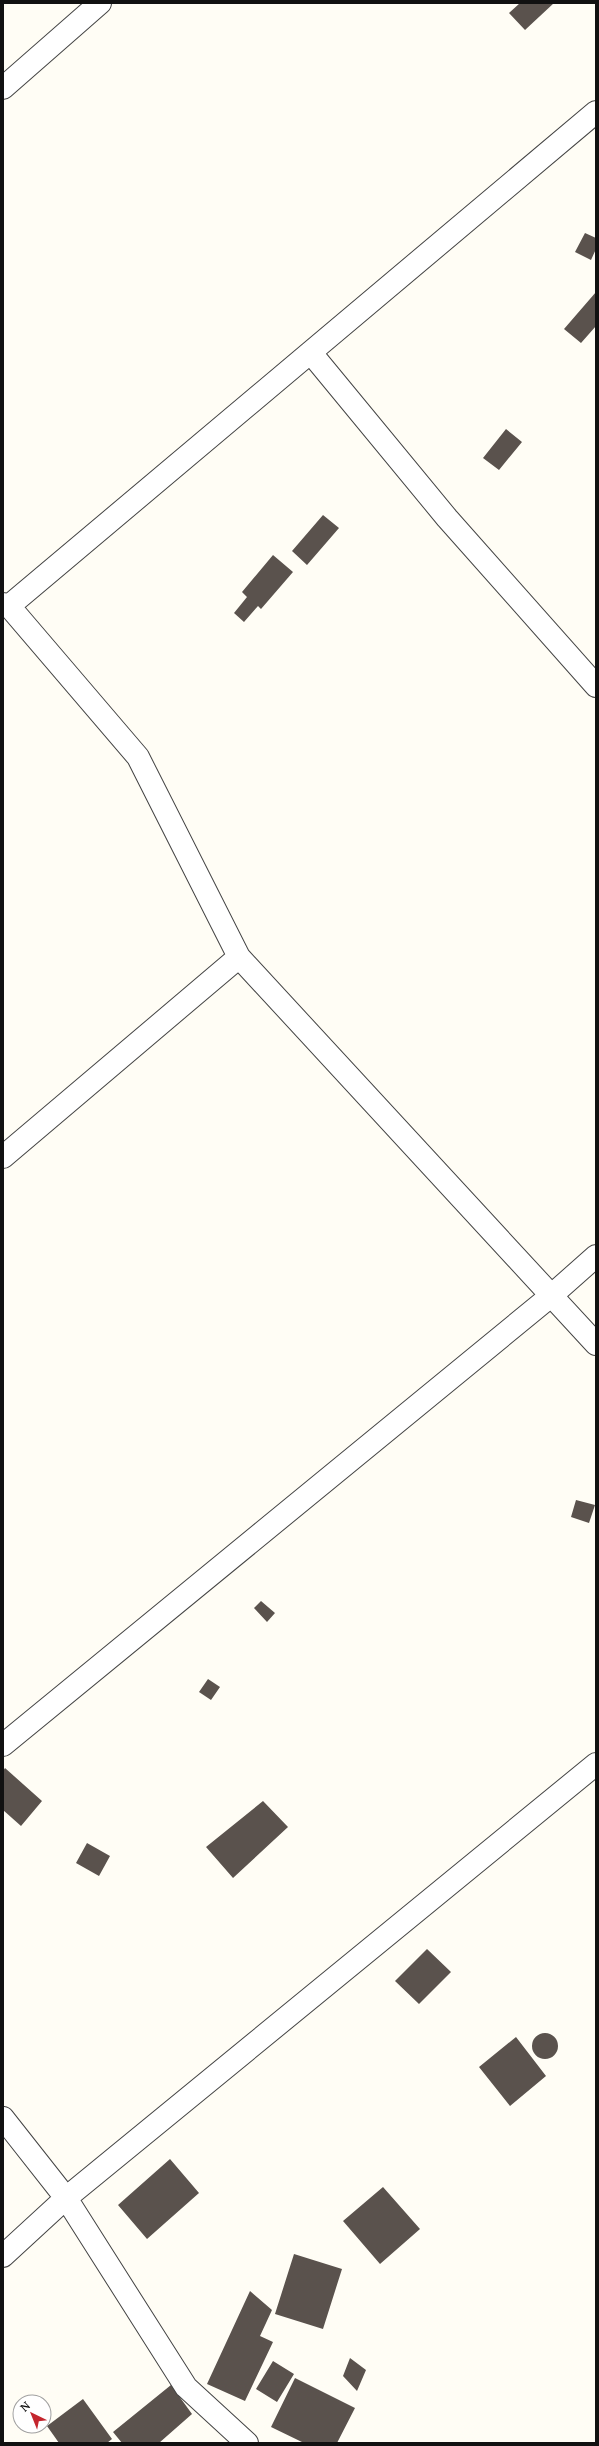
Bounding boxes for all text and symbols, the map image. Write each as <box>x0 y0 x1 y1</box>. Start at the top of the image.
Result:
north arrow <box>12 2394 52 2434</box>
text: N <box>17 2398 33 2415</box>

